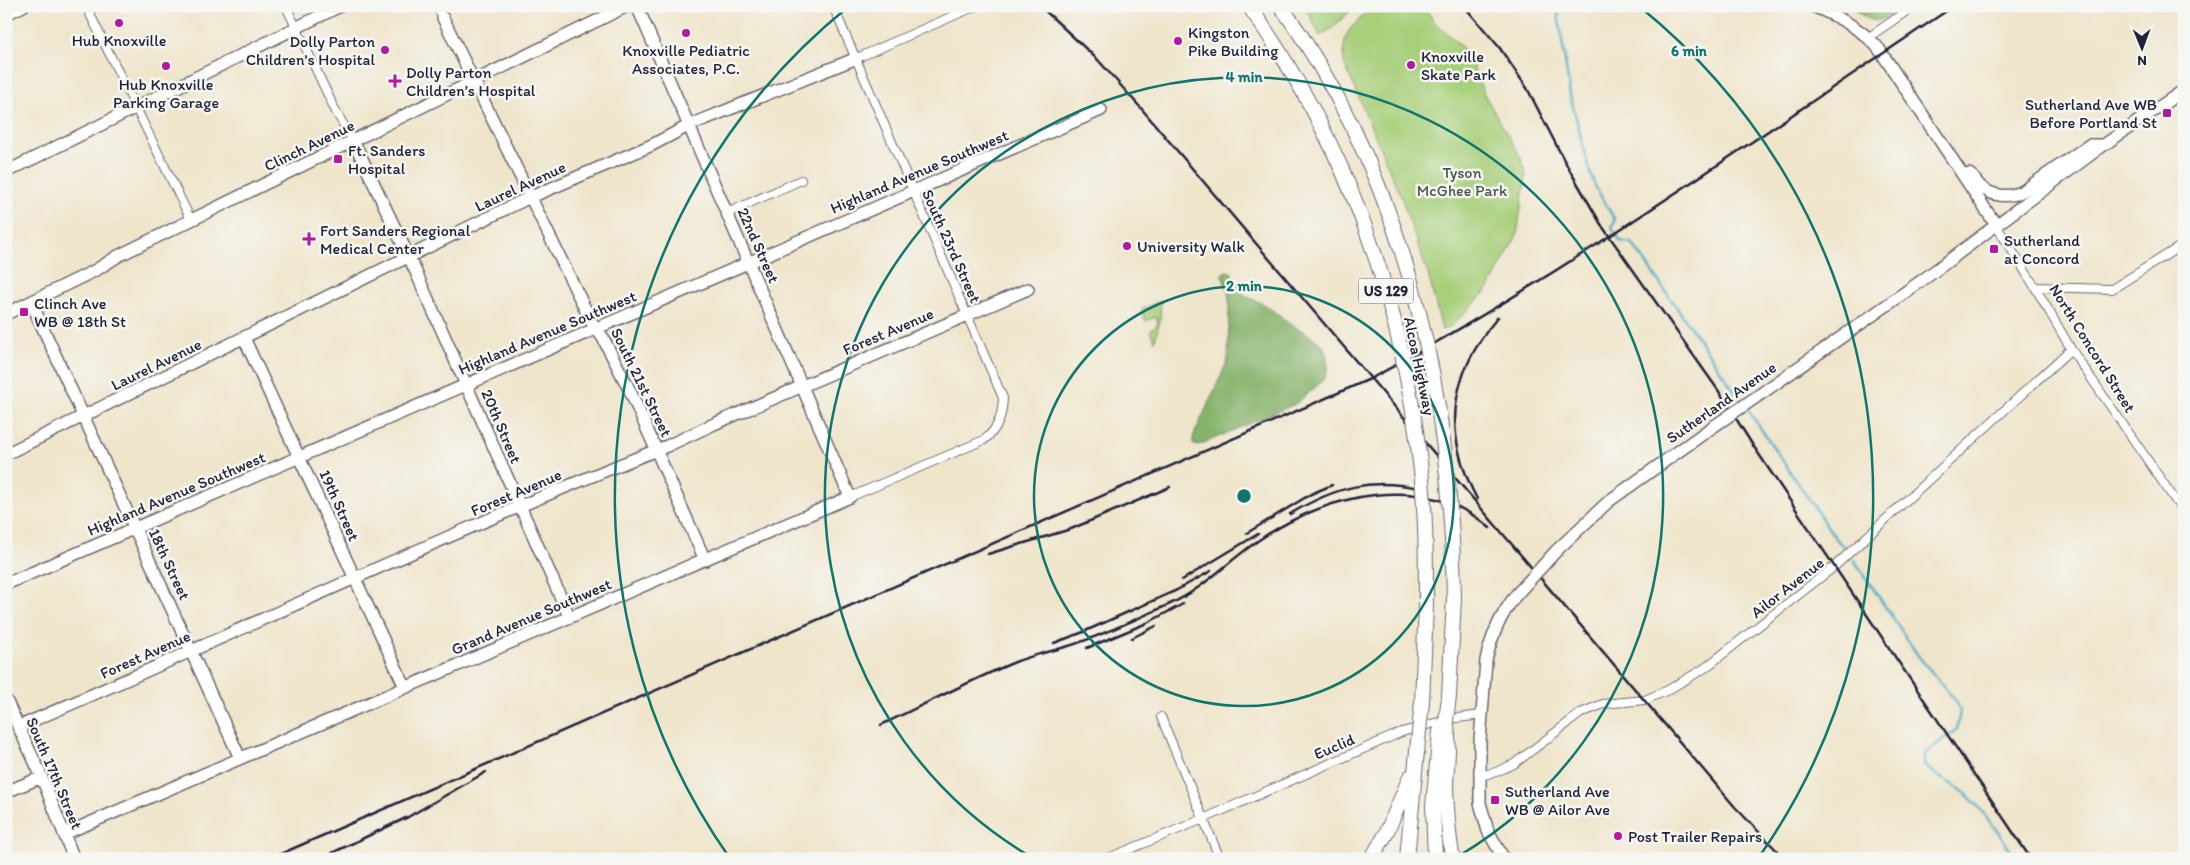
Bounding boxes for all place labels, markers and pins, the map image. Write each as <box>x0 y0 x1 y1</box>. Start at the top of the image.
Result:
marker: Hub Knoxville <box>113 17 125 29</box>
place label: Kingston Pike Building <box>1188 23 1279 60</box>
marker: Knoxville Pediatric Associates, P.C. <box>680 27 692 39</box>
place label: Hub Knoxville <box>72 31 166 50</box>
place label: Dolly Parton Children's Hospital <box>246 32 375 69</box>
marker: Kingston Pike Building <box>1172 35 1184 47</box>
place label: Knoxville Pediatric Associates, P.C. <box>622 41 750 78</box>
marker: Dolly Parton Children's Hospital <box>379 44 391 56</box>
place label: Knoxville Skate Park <box>1421 47 1497 84</box>
marker: Knoxville Skate Park <box>1405 59 1417 71</box>
marker: Hub Knoxville Parking Garage <box>160 60 172 72</box>
place label: Dolly Parton Children’s Hospital <box>406 63 536 100</box>
marker: Dolly Parton Children’s Hospital <box>388 74 402 88</box>
place label: Hub Knoxville Parking Garage <box>113 75 219 112</box>
place label: Sutherland Ave WB Before Portland St <box>2025 95 2157 132</box>
marker: Sutherland Ave WB Before Portland St <box>2161 107 2173 119</box>
place label: Ft. Sanders Hospital <box>348 141 425 178</box>
marker: Ft. Sanders Hospital <box>332 153 344 165</box>
place label: Fort Sanders Regional Medical Center <box>320 221 471 258</box>
place label: Sutherland at Concord <box>2004 231 2080 268</box>
marker: Fort Sanders Regional Medical Center <box>302 232 316 246</box>
place label: University Walk <box>1137 237 1245 256</box>
marker: University Walk <box>1121 240 1133 252</box>
marker: Sutherland at Concord <box>1988 243 2000 255</box>
place label: Clinch Ave WB @ 18th St <box>34 294 126 331</box>
marker: Clinch Ave WB @ 18th St <box>18 306 30 318</box>
centre of rings <box>1235 487 1253 505</box>
place label: Sutherland Ave WB @ Ailor Ave <box>1505 782 1610 819</box>
marker: Sutherland Ave WB @ Ailor Ave <box>1489 794 1501 806</box>
place label: Post Trailer Repairs <box>1628 827 1762 846</box>
marker: Post Trailer Repairs <box>1612 830 1624 842</box>

